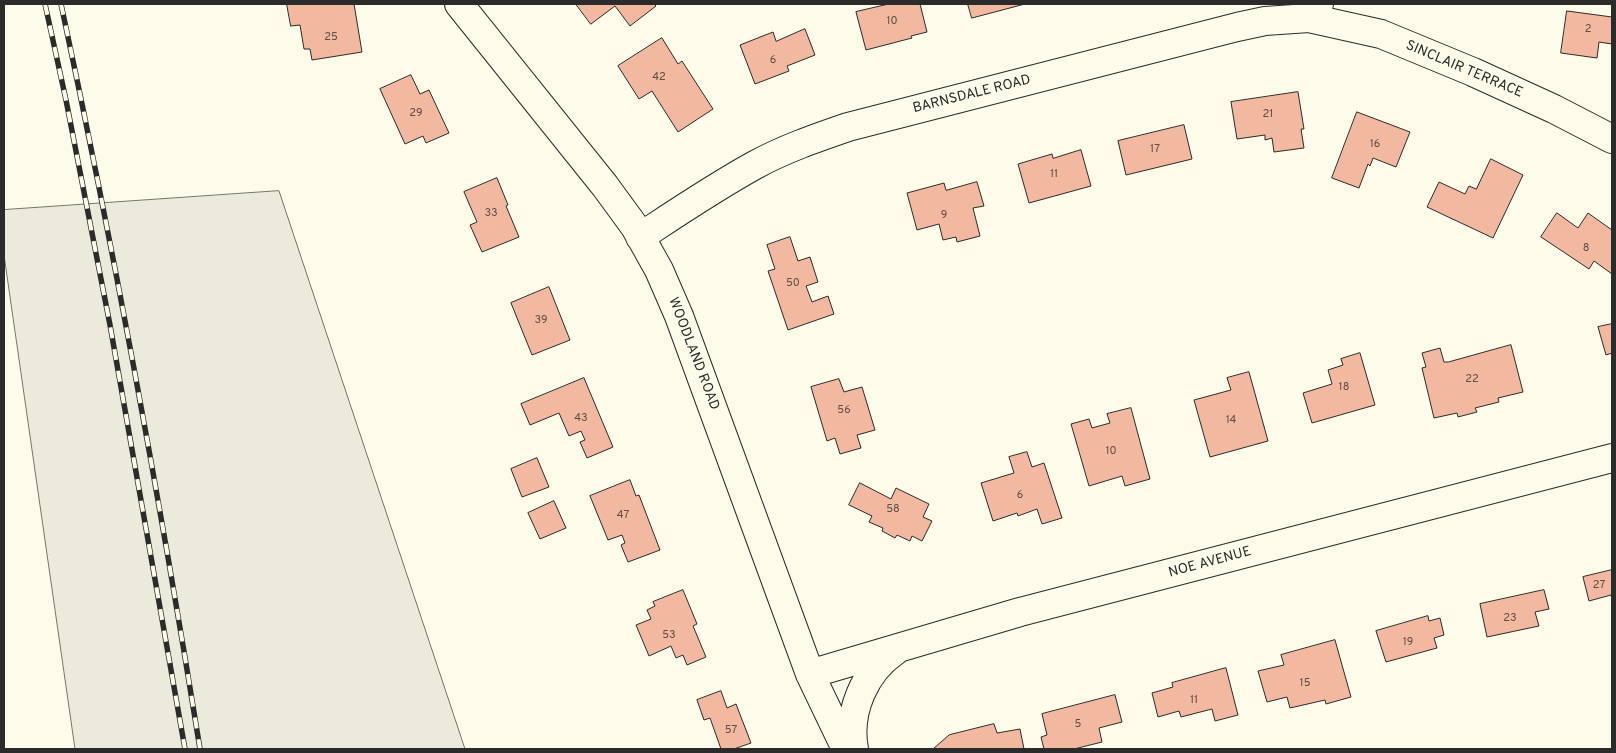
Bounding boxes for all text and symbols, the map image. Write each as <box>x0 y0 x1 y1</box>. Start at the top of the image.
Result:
house number: 10 <box>886 15 898 29</box>
house number: 2 <box>1585 23 1591 37</box>
house number: 25 <box>324 31 338 45</box>
street label: SINCLAIR TERRACE <box>1403 38 1525 102</box>
house number: 6 <box>770 54 776 68</box>
house number: 42 <box>652 71 666 85</box>
street label: BARNSDALE ROAD <box>911 72 1033 118</box>
house number: 29 <box>409 107 423 121</box>
house number: 21 <box>1263 108 1273 122</box>
house number: 16 <box>1370 138 1380 152</box>
house number: 17 <box>1150 143 1160 157</box>
house number: 11 <box>1050 168 1058 182</box>
house number: 33 <box>484 207 498 221</box>
house number: 9 <box>941 209 947 223</box>
house number: 8 <box>1583 242 1589 256</box>
house number: 50 <box>786 277 800 291</box>
street label: WOODLAND ROAD <box>664 295 722 413</box>
house number: 39 <box>535 314 547 328</box>
house number: 22 <box>1465 373 1479 387</box>
house number: 18 <box>1339 381 1349 395</box>
house number: 56 <box>837 404 851 418</box>
house number: 43 <box>574 412 588 426</box>
house number: 14 <box>1226 414 1236 428</box>
house number: 10 <box>1105 445 1117 459</box>
house number: 6 <box>1017 489 1023 503</box>
house number: 58 <box>886 503 900 517</box>
house number: 47 <box>617 509 629 523</box>
street label: NOE AVENUE <box>1167 544 1253 582</box>
house number: 27 <box>1593 579 1605 593</box>
house number: 23 <box>1503 612 1517 626</box>
house number: 53 <box>662 629 676 643</box>
house number: 19 <box>1403 636 1413 650</box>
house number: 15 <box>1300 677 1310 691</box>
house number: 11 <box>1190 694 1198 708</box>
house number: 5 <box>1075 718 1081 732</box>
house number: 57 <box>725 724 737 738</box>

